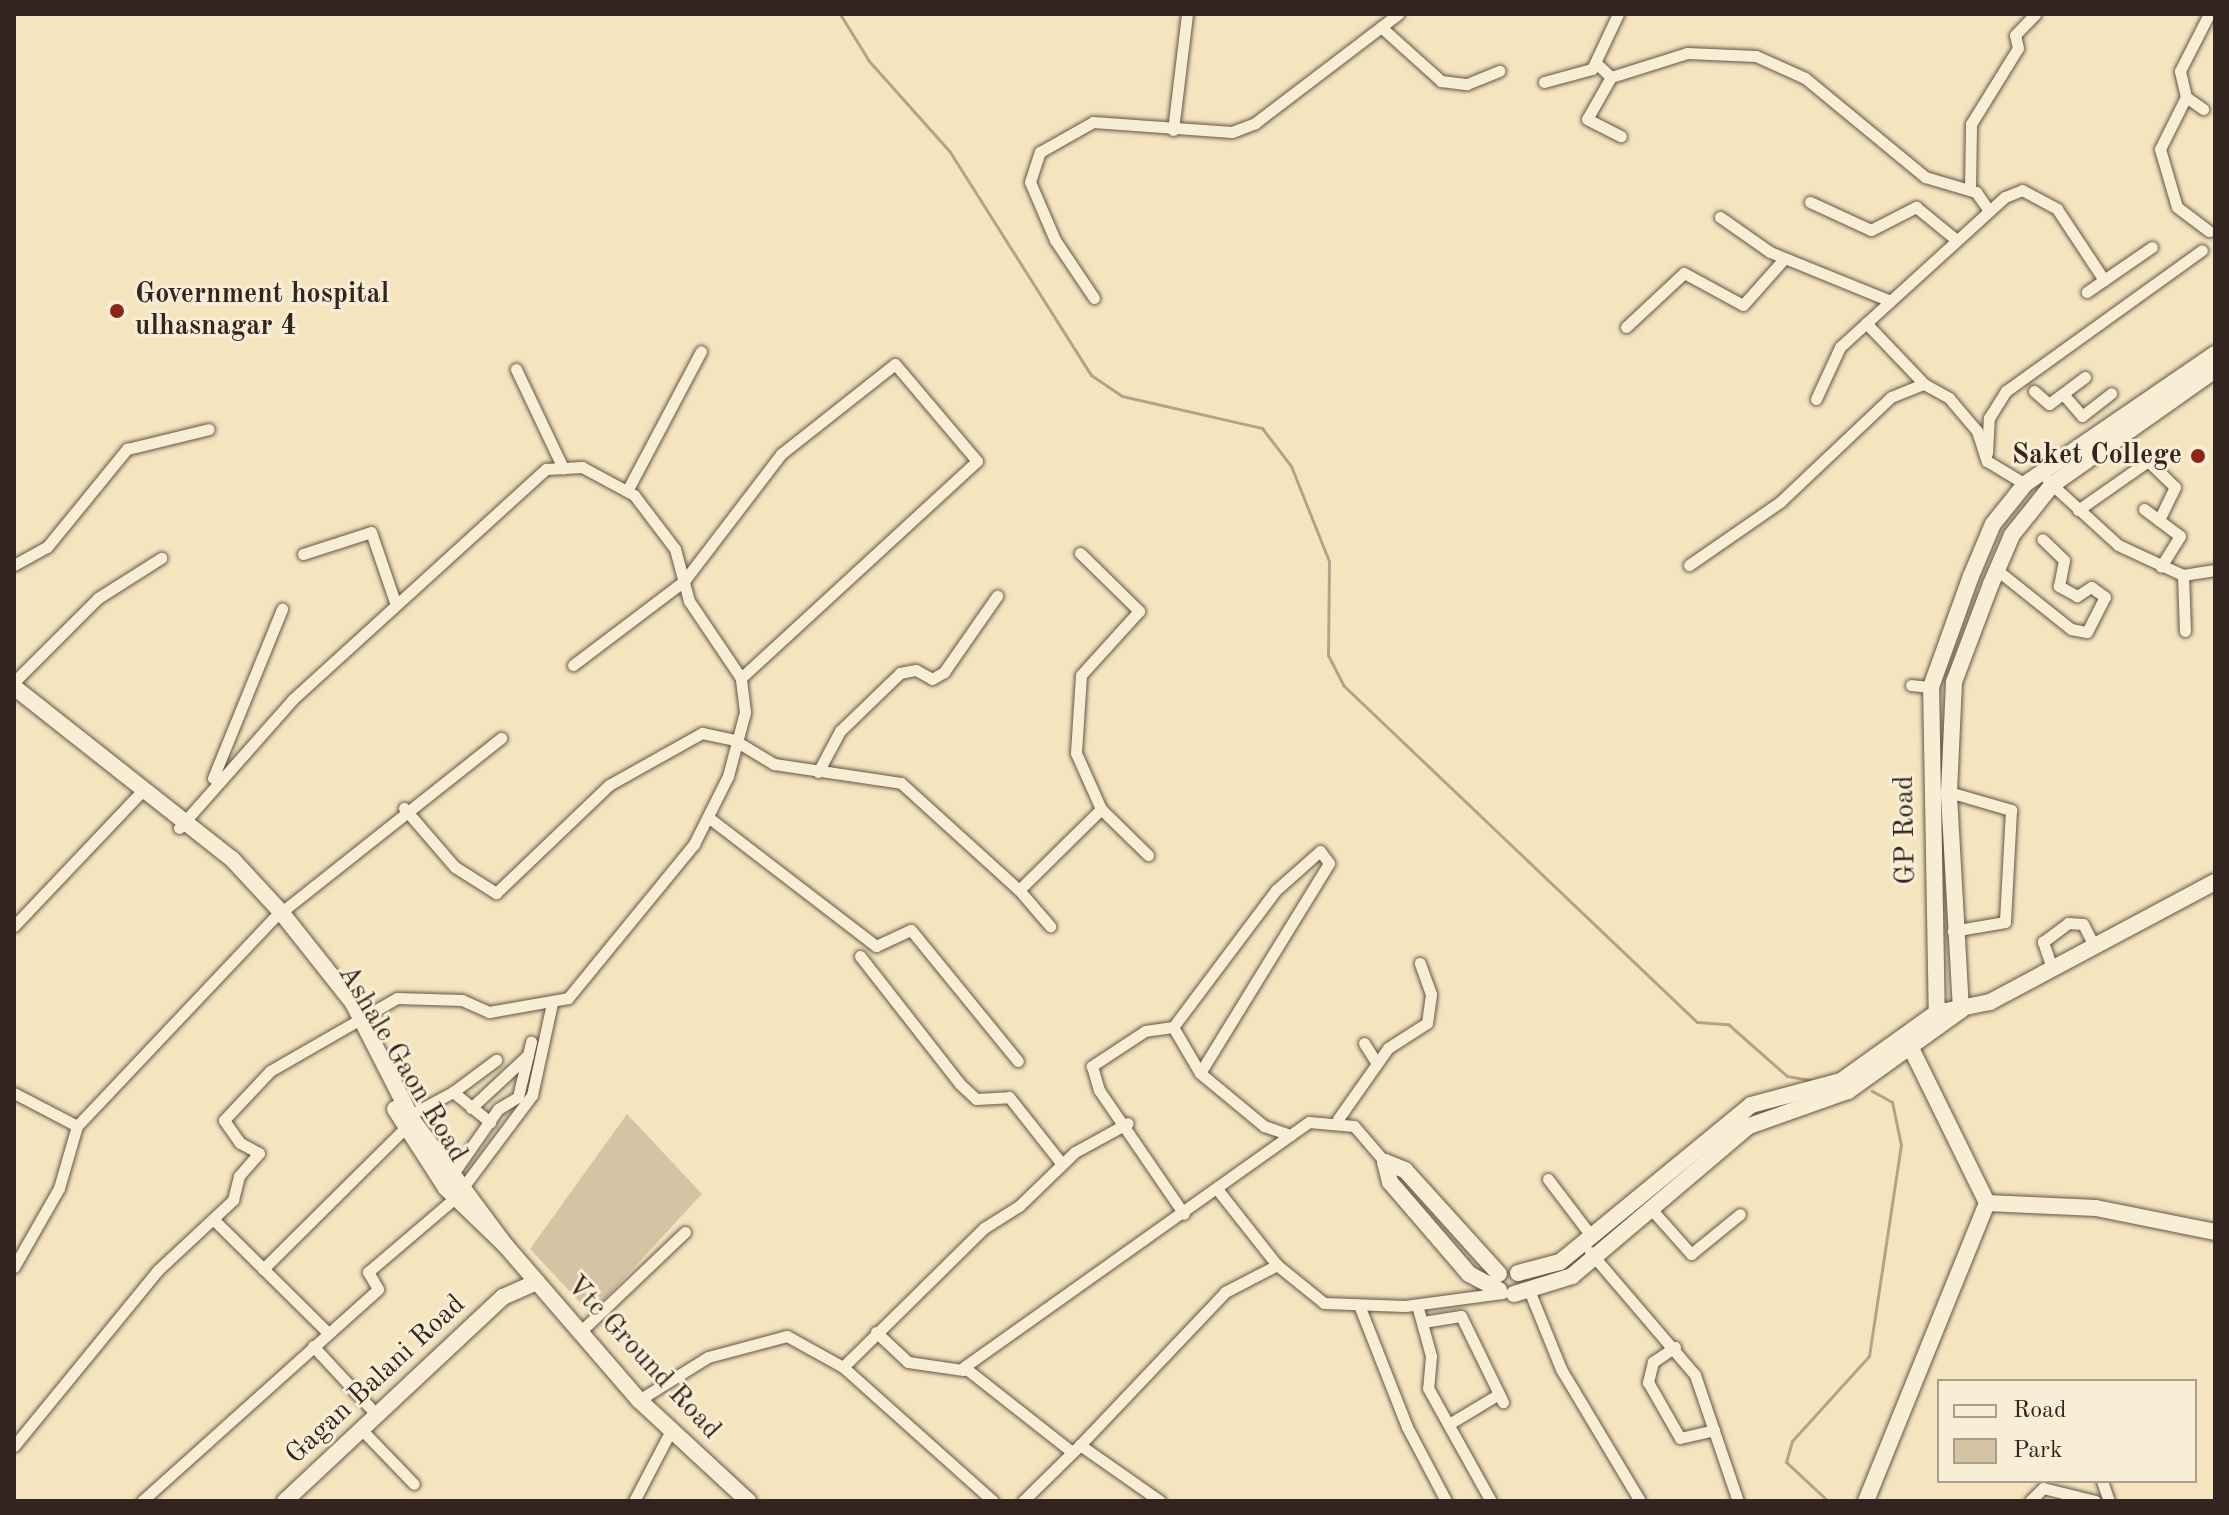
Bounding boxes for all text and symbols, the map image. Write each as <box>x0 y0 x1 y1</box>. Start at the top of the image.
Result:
place label: Government hospital ulhasnagar 4 <box>135 278 389 344</box>
marker: Government hospital ulhasnagar 4 <box>106 300 128 322</box>
place label: Saket College <box>2012 439 2182 473</box>
marker: Saket College <box>2189 447 2207 465</box>
street label: GP Road <box>1888 775 1924 885</box>
street label: Ashale Gaon Road <box>330 959 474 1169</box>
street label: Vtc Ground Road <box>558 1269 728 1447</box>
street label: Gagan Balani Road <box>279 1288 473 1472</box>
legend <box>1937 1379 2197 1483</box>
text: Road <box>2013 1399 2066 1423</box>
text: Park <box>2013 1439 2062 1463</box>

